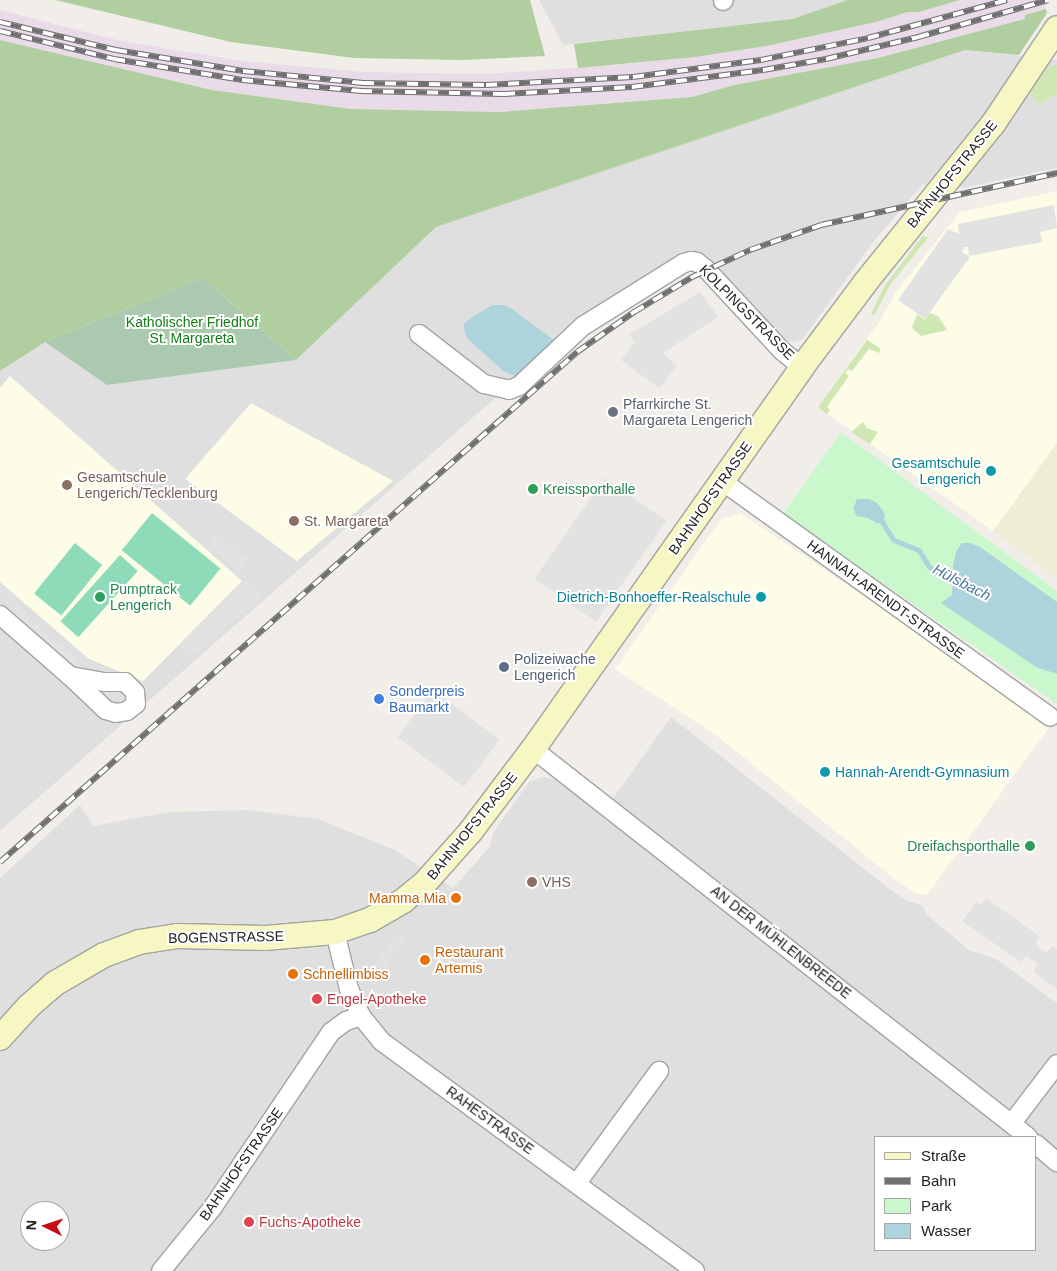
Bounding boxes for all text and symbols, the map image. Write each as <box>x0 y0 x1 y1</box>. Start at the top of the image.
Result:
street label: BAHNHOFSTRASSE <box>903 117 1001 231</box>
street label: KOLPINGSTRASSE <box>696 261 798 363</box>
park label: Katholischer Friedhof St. Margareta <box>126 314 258 347</box>
place label: Pfarrkirche St. Margareta Lengerich <box>623 396 752 428</box>
marker: Pfarrkirche St. Margareta Lengerich <box>607 406 619 418</box>
street label: BAHNHOFSTRASSE <box>665 438 755 558</box>
place label: Gesamtschule Lengerich <box>892 455 981 488</box>
marker: Gesamtschule Lengerich <box>985 465 997 477</box>
place label: Gesamtschule Lengerich/Tecklenburg <box>77 469 218 502</box>
marker: Gesamtschule Lengerich/Tecklenburg <box>61 479 73 491</box>
place label: Kreissporthalle <box>543 481 636 497</box>
marker: Kreissporthalle <box>527 483 539 495</box>
place label: St. Margareta <box>304 513 389 529</box>
marker: St. Margareta <box>288 515 300 527</box>
street label: HANNAH-ARENDT-STRASSE <box>804 536 968 662</box>
water label: Hülsbach <box>930 560 994 604</box>
place label: Pumptrack Lengerich <box>110 581 177 614</box>
place label: Dietrich-Bonhoeffer-Realschule <box>557 589 751 605</box>
marker: Pumptrack Lengerich <box>94 591 106 603</box>
marker: Dietrich-Bonhoeffer-Realschule <box>755 591 767 603</box>
place label: Polizeiwache Lengerich <box>514 651 596 684</box>
marker: Polizeiwache Lengerich <box>498 661 510 673</box>
place label: Sonderpreis Baumarkt <box>389 683 464 716</box>
marker: Sonderpreis Baumarkt <box>373 693 385 705</box>
place label: Hannah-Arendt-Gymnasium <box>835 764 1009 780</box>
marker: Hannah-Arendt-Gymnasium <box>819 766 831 778</box>
street label: BAHNHOFSTRASSE <box>423 769 521 883</box>
place label: Dreifachsporthalle <box>907 838 1020 854</box>
marker: Dreifachsporthalle <box>1024 840 1036 852</box>
place label: VHS <box>542 874 571 890</box>
marker: VHS <box>526 876 538 888</box>
street label: AN DER MÜHLENBREEDE <box>707 882 855 1002</box>
place label: Mamma Mia <box>369 890 446 906</box>
marker: Mamma Mia <box>450 892 462 904</box>
street label: BOGENSTRASSE <box>168 928 284 946</box>
place label: Restaurant Artemis <box>435 944 503 976</box>
marker: Restaurant Artemis <box>419 954 431 966</box>
place label: Schnellimbiss <box>303 966 389 982</box>
marker: Schnellimbiss <box>287 968 299 980</box>
place label: Engel-Apotheke <box>327 991 427 1007</box>
marker: Engel-Apotheke <box>311 993 323 1005</box>
street label: RAHESTRASSE <box>443 1083 537 1157</box>
street label: BAHNHOFSTRASSE <box>196 1104 286 1224</box>
legend <box>874 1136 1037 1251</box>
text: Straße <box>921 1147 966 1164</box>
text: Bahn <box>921 1172 956 1189</box>
text: Park <box>921 1197 952 1214</box>
north arrow <box>20 1201 70 1251</box>
place label: Fuchs-Apotheke <box>259 1214 361 1230</box>
marker: Fuchs-Apotheke <box>243 1216 255 1228</box>
text: N <box>23 1219 39 1231</box>
text: Wasser <box>921 1222 971 1239</box>

